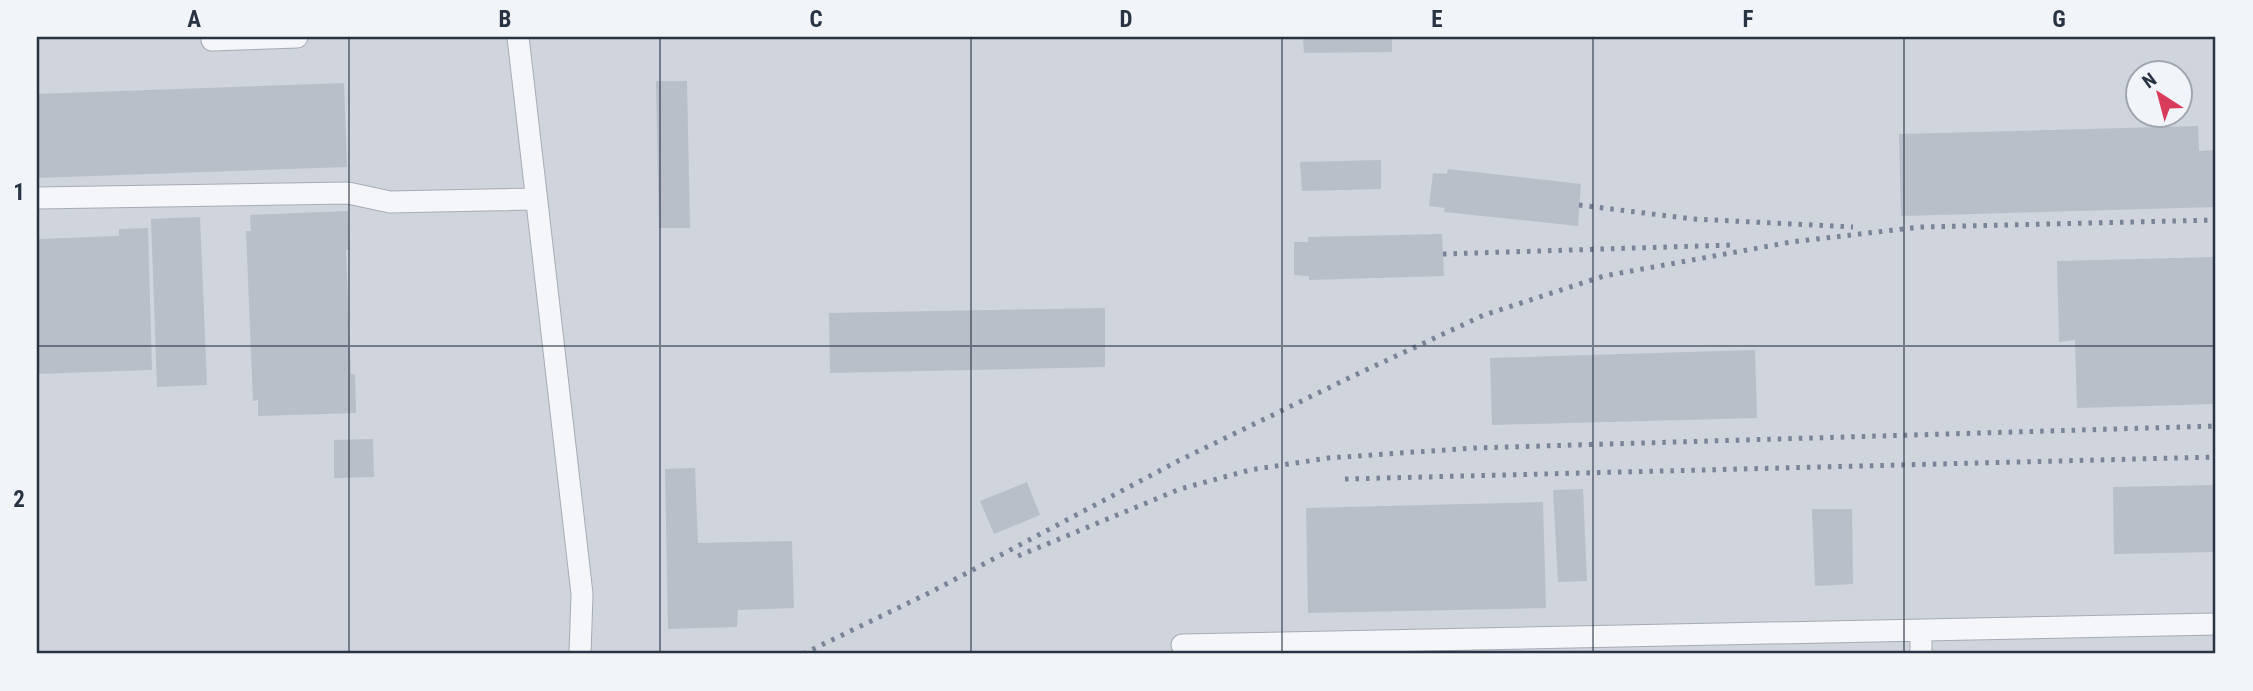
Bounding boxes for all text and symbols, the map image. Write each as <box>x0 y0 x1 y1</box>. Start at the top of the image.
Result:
text: A <box>187 6 201 33</box>
text: B <box>499 6 511 33</box>
text: C <box>809 6 823 33</box>
text: D <box>1120 6 1133 33</box>
text: E <box>1431 6 1443 33</box>
text: F <box>1743 6 1754 33</box>
text: G <box>2052 6 2066 33</box>
north arrow <box>2124 60 2194 130</box>
text: N <box>2138 68 2161 93</box>
text: 1 <box>13 179 25 206</box>
text: 2 <box>13 486 25 513</box>

